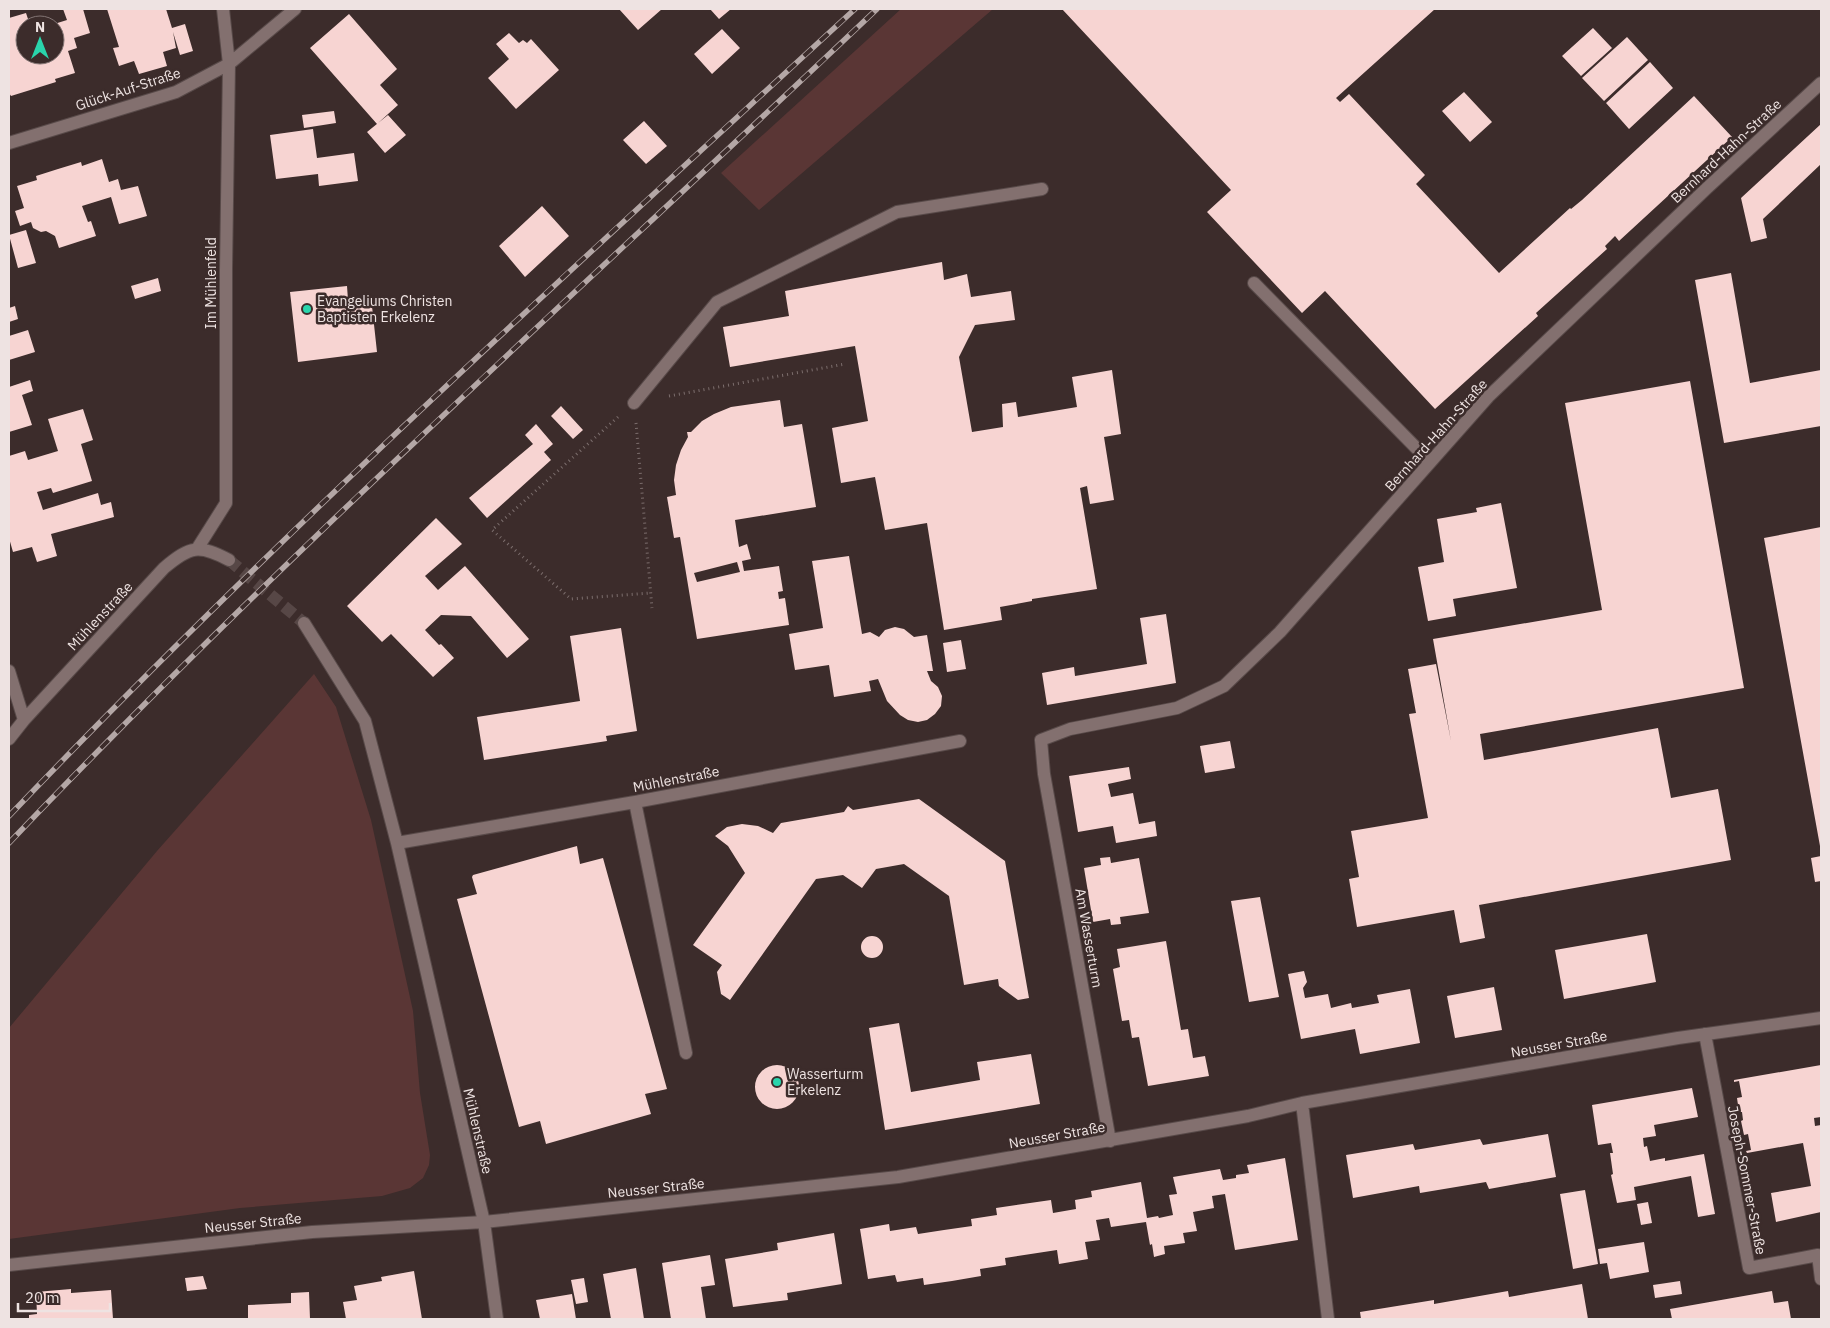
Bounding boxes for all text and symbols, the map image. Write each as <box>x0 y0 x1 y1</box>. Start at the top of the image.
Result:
north arrow <box>15 15 65 65</box>
text: N <box>35 18 45 36</box>
street label: Glück-Auf-Straße <box>73 63 183 114</box>
street label: Bernhard-Hahn-Straße <box>1667 95 1785 207</box>
street label: Im Mühlenfeld <box>202 237 220 329</box>
place label: Evangeliums Christen Baptisten Erkelenz <box>317 292 452 326</box>
marker: Evangeliums Christen Baptisten Erkelenz <box>301 303 313 315</box>
street label: Bernhard-Hahn-Straße <box>1381 375 1491 495</box>
street label: Mühlenstraße <box>64 578 137 654</box>
street label: Mühlenstraße <box>631 762 721 796</box>
street label: Am Wasserturm <box>1071 887 1107 989</box>
street label: Neusser Straße <box>1509 1027 1609 1061</box>
place label: Wasserturm Erkelenz <box>787 1065 863 1099</box>
marker: Wasserturm Erkelenz <box>771 1076 783 1088</box>
street label: Mühlenstraße <box>459 1086 497 1176</box>
street label: Joseph-Sommer-Straße <box>1724 1104 1770 1256</box>
street label: Neusser Straße <box>1007 1118 1107 1152</box>
street label: Neusser Straße <box>607 1174 706 1202</box>
street label: Neusser Straße <box>204 1209 303 1237</box>
scale bar <box>18 1280 110 1312</box>
text: 20 m <box>25 1288 60 1307</box>

